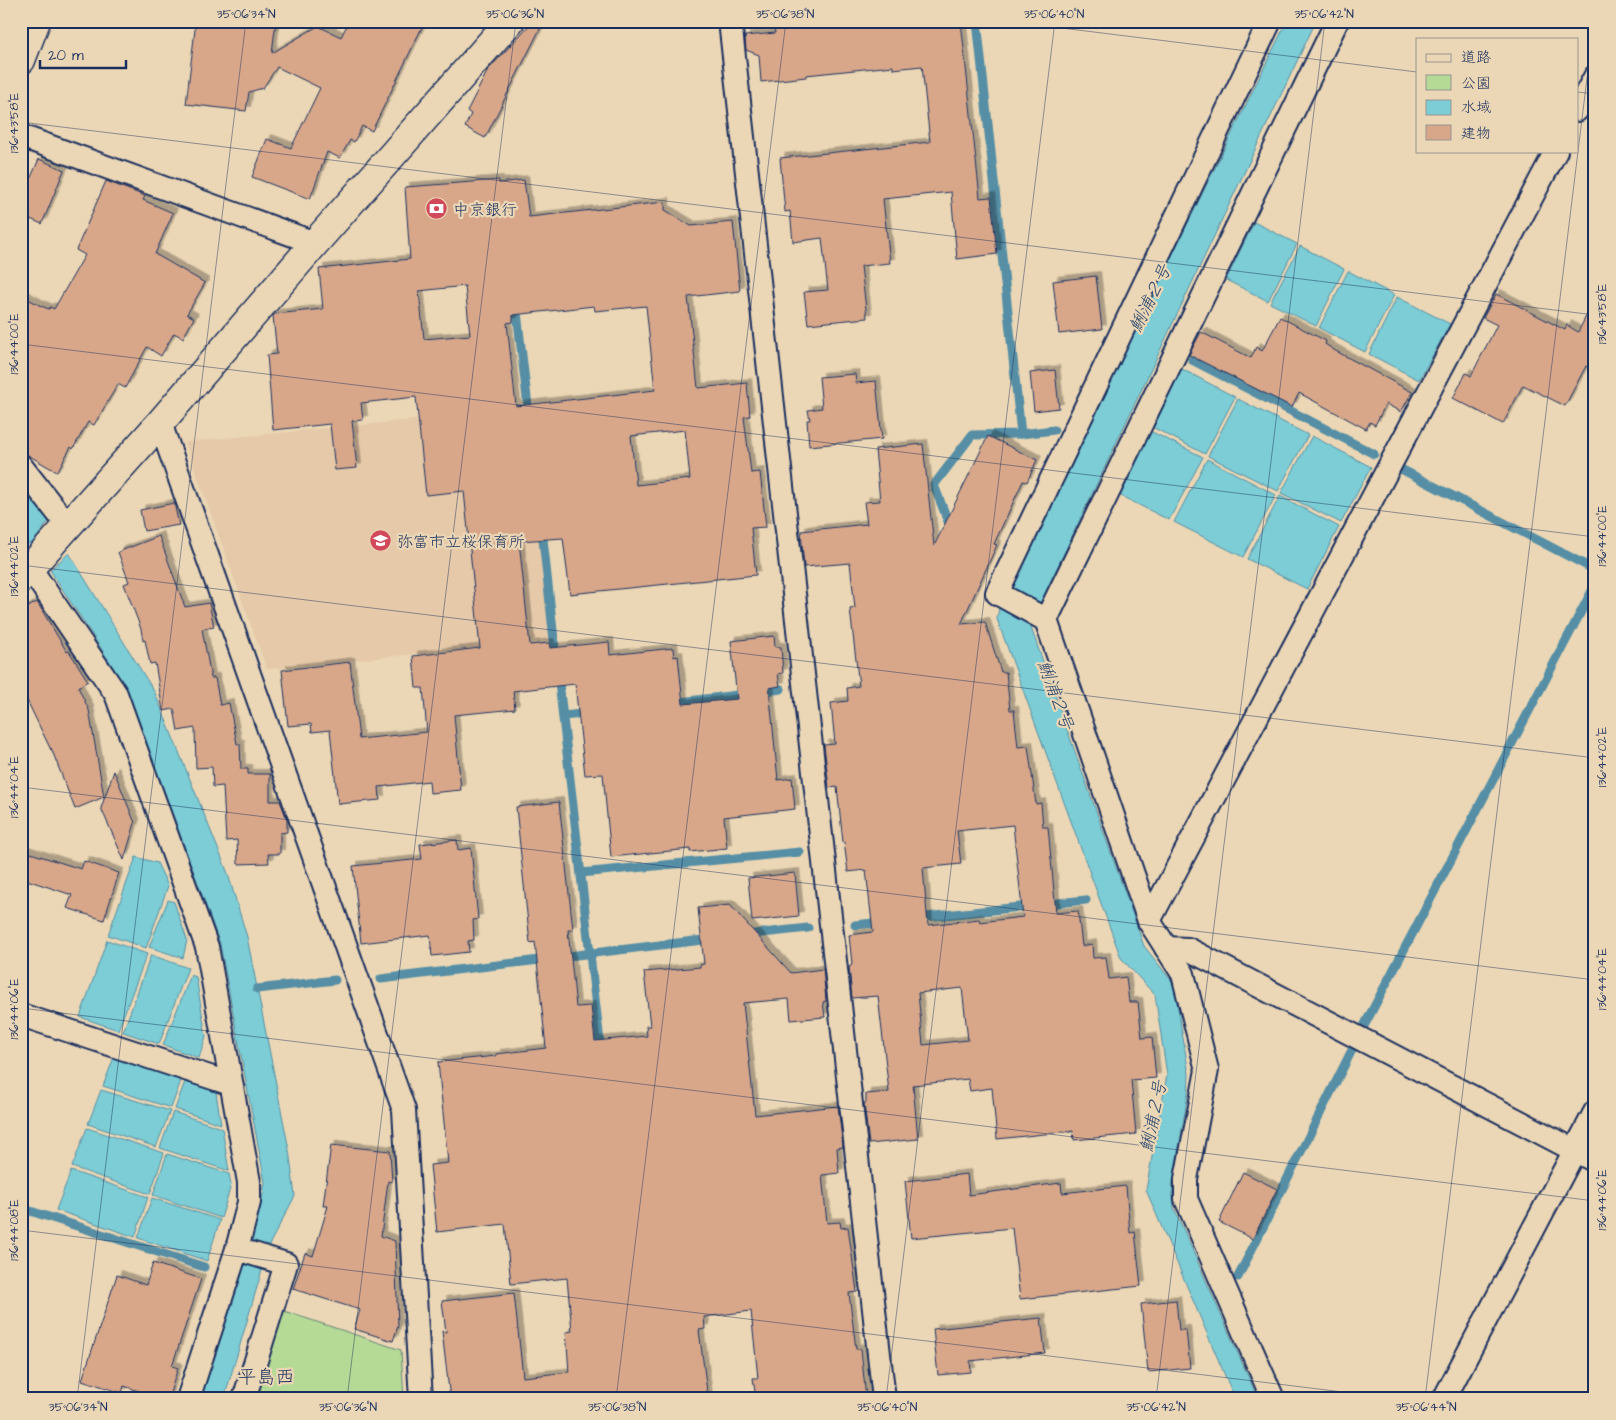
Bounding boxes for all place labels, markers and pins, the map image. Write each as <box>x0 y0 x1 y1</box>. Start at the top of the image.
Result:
bank icon: 中京銀行 <box>425 197 449 221</box>
place label: 中京銀行 <box>453 199 517 221</box>
school or university icon: 弥富市立桜保育所 <box>369 529 393 553</box>
place label: 弥富市立桜保育所 <box>397 531 525 553</box>

